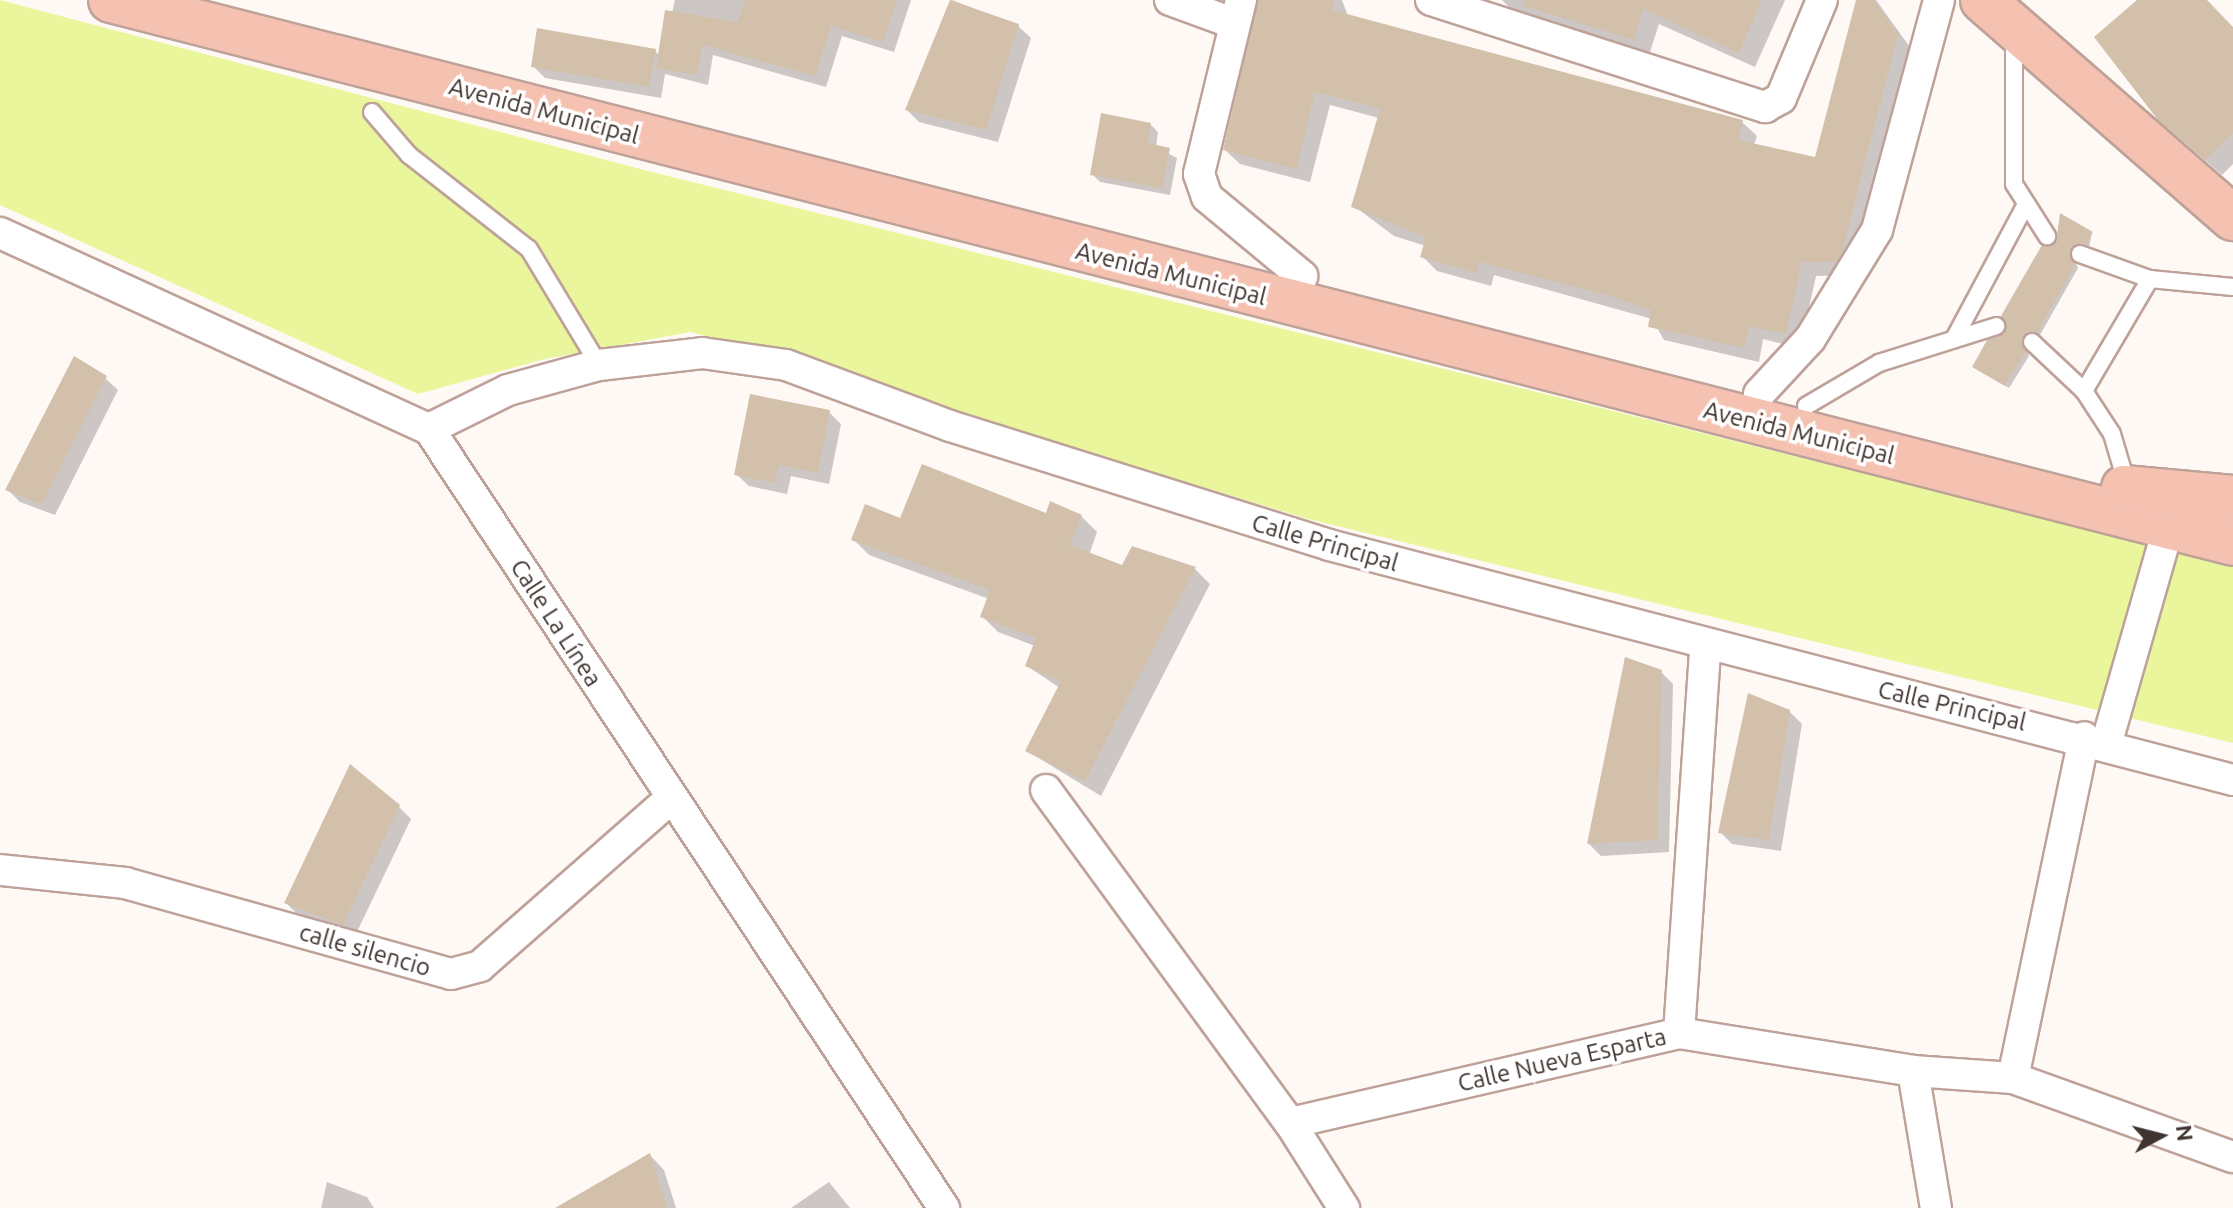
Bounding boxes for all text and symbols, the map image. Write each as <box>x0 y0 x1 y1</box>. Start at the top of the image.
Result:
street label: Avenida Municipal <box>446 72 642 150</box>
street label: Avenida Municipal <box>1073 236 1269 312</box>
street label: Avenida Municipal <box>1701 395 1897 471</box>
street label: Calle Principal <box>1248 508 1402 578</box>
street label: Calle La Línea <box>504 554 608 692</box>
street label: Calle Principal <box>1875 675 2029 737</box>
street label: calle silencio <box>296 918 434 982</box>
street label: Calle Nueva Esparta <box>1455 1022 1669 1098</box>
north arrow <box>2121 1096 2201 1176</box>
text: N <box>2172 1123 2199 1143</box>

